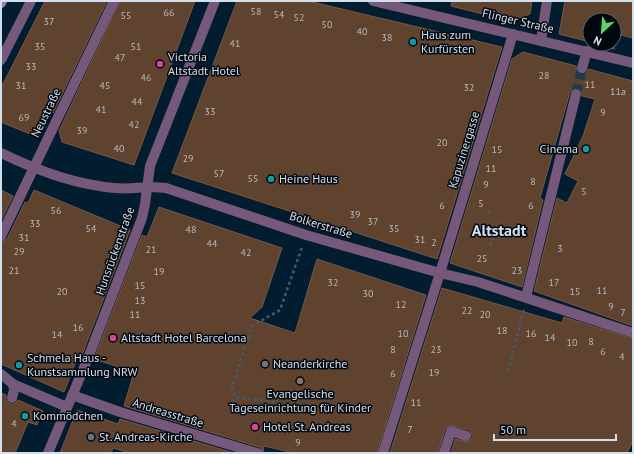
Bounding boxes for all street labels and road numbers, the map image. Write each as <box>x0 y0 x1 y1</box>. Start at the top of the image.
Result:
street label: Flinger Straße <box>481 5 555 36</box>
street label: Neustraße <box>27 86 64 140</box>
street label: Kapuzinergasse <box>445 109 482 190</box>
street label: Hunsrückenstraße <box>92 205 137 297</box>
street label: Bolkerstraße <box>288 208 354 241</box>
street label: Andreasstraße <box>131 395 206 430</box>

